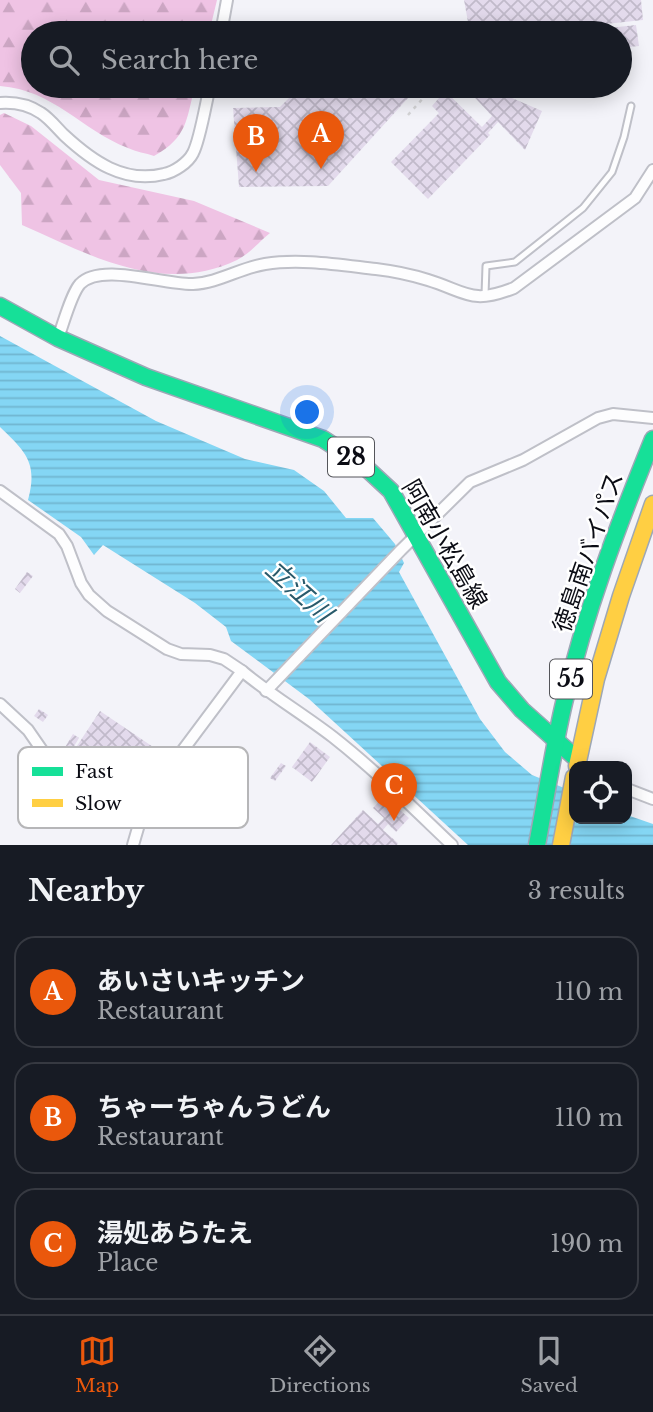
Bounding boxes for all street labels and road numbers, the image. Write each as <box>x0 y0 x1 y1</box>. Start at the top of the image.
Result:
road number: 28 <box>328 438 374 477</box>
street label: 徳島南バイパス <box>547 468 629 636</box>
street label: 阿南小松島線 <box>396 474 494 614</box>
road number: 55 <box>550 660 592 698</box>

